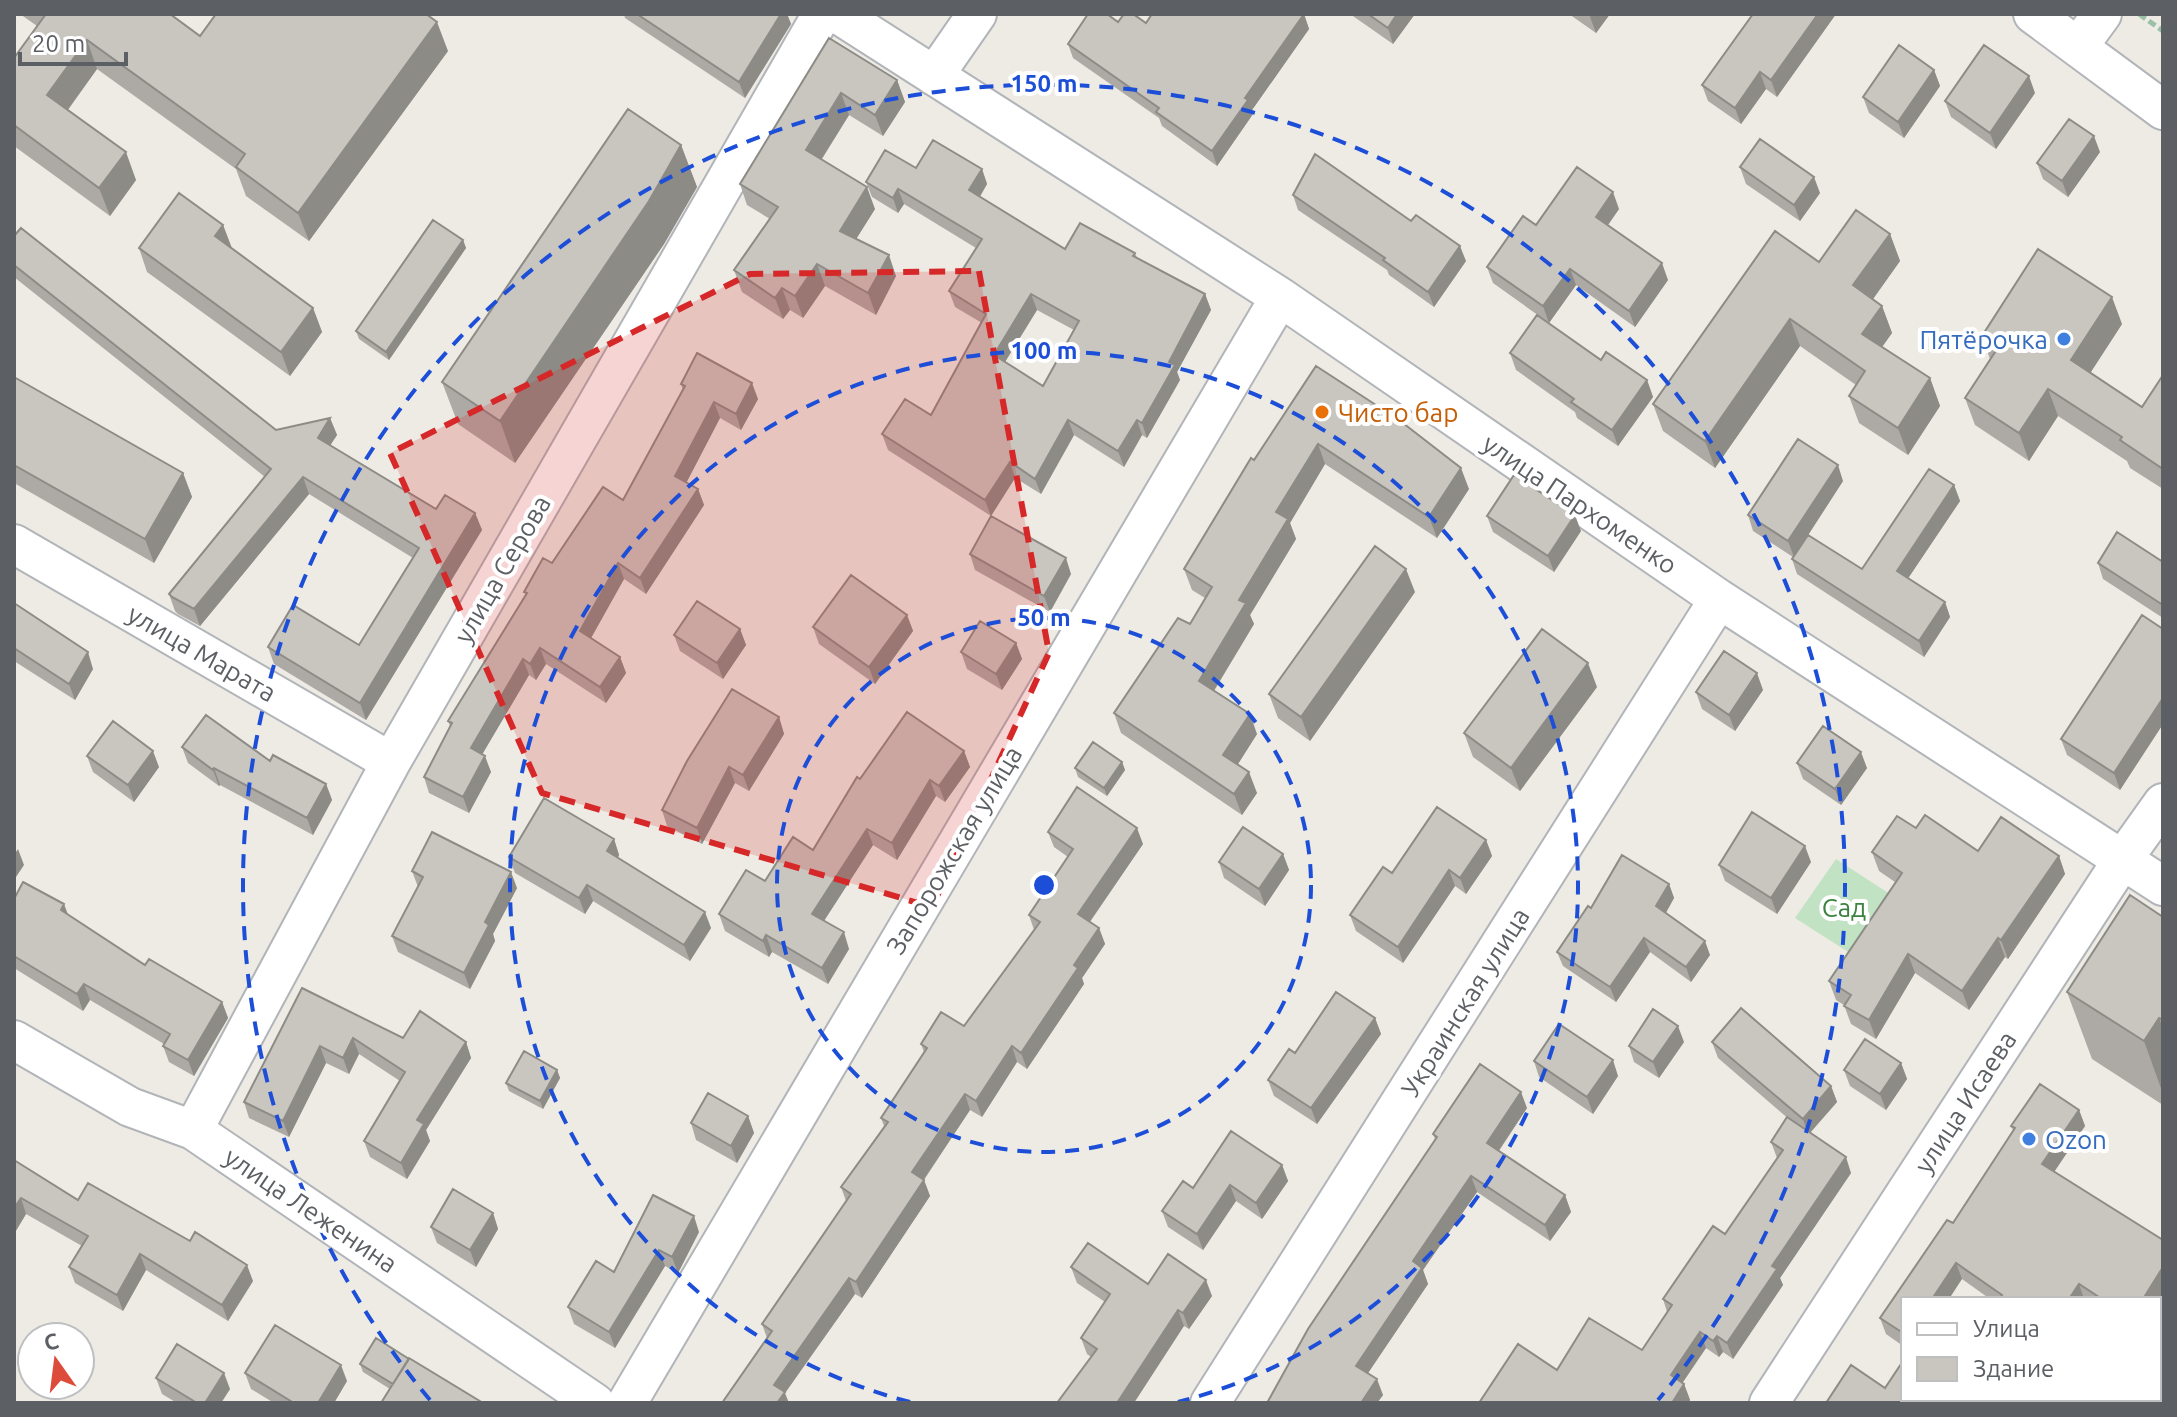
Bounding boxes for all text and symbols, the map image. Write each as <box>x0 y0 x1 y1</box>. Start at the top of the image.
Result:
scale bar <box>20 16 126 66</box>
text: 20 m <box>32 30 85 57</box>
text: 150 m <box>1011 70 1077 97</box>
place label: Пятёрочка <box>1919 325 2048 354</box>
marker: Пятёрочка <box>2055 330 2073 348</box>
text: 100 m <box>1011 337 1077 364</box>
place label: Чисто бар <box>1338 398 1458 427</box>
marker: Чисто бар <box>1313 403 1331 421</box>
street label: улица Пархоменко <box>1477 428 1683 580</box>
street label: улица Серова <box>448 490 556 648</box>
street label: улица Марата <box>123 599 281 707</box>
text: 50 m <box>1017 604 1071 631</box>
street label: Запорожская улица <box>881 741 1027 959</box>
centre of rings <box>1030 871 1058 899</box>
park label: Сад <box>1822 893 1866 922</box>
street label: Украинская улица <box>1395 902 1535 1102</box>
street label: улица Исаева <box>1908 1026 2022 1178</box>
place label: Ozon <box>2045 1125 2107 1154</box>
marker: Ozon <box>2020 1130 2038 1148</box>
street label: улица Леженина <box>219 1142 403 1278</box>
legend <box>1901 1297 2161 1401</box>
text: Улица <box>1973 1315 2040 1342</box>
north arrow <box>16 1321 96 1401</box>
text: С <box>41 1327 61 1355</box>
text: Здание <box>1973 1355 2054 1382</box>

